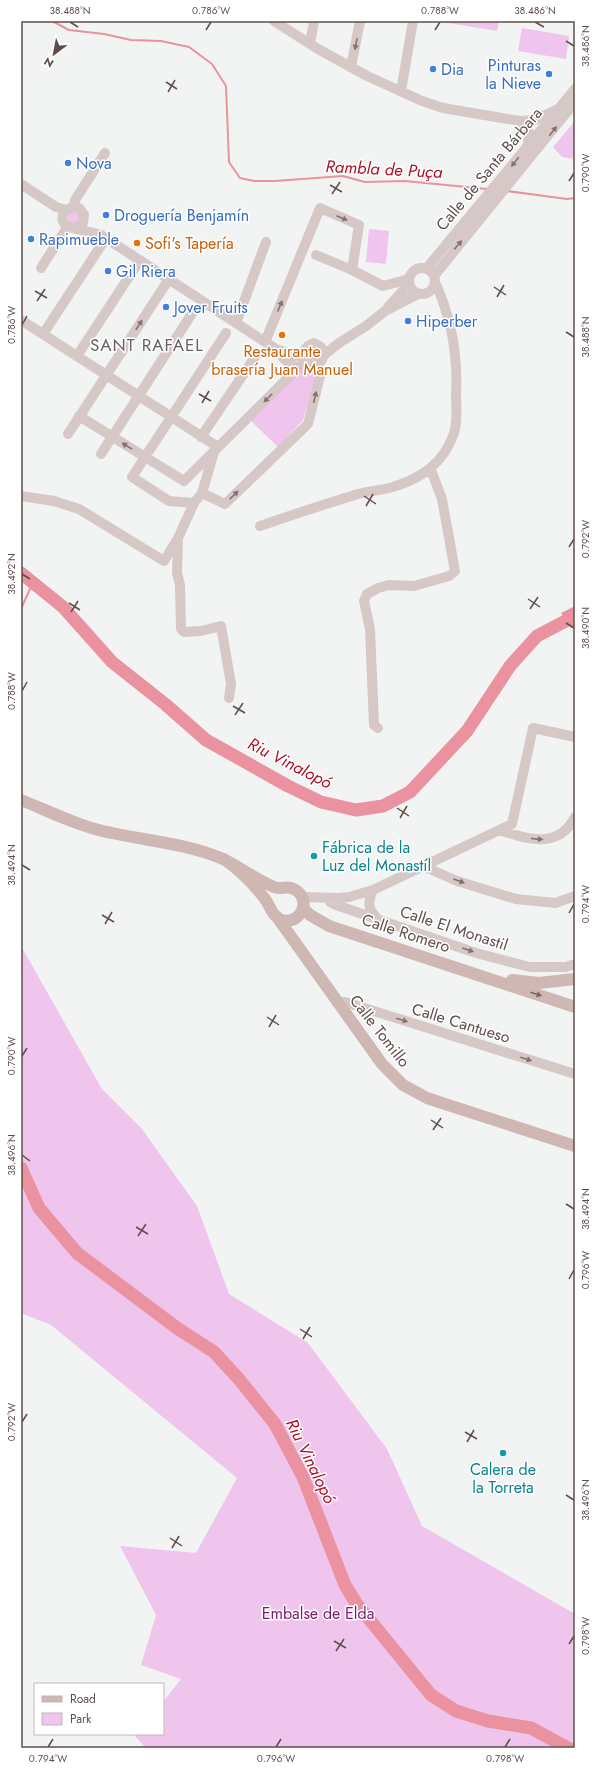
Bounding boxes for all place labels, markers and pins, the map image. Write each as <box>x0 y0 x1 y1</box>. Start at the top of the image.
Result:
place label: Pinturas la Nieve <box>485 54 541 95</box>
place label: Dia <box>441 58 464 81</box>
marker: Dia <box>428 64 438 74</box>
marker: Pinturas la Nieve <box>544 69 554 79</box>
place label: Nova <box>76 152 112 175</box>
marker: Nova <box>63 158 73 168</box>
place label: Droguería Benjamín <box>114 204 249 227</box>
marker: Droguería Benjamín <box>101 210 111 220</box>
place label: Rapimueble <box>39 228 119 251</box>
place label: Sofi's Tapería <box>145 232 234 255</box>
marker: Rapimueble <box>26 234 36 244</box>
marker: Sofi's Tapería <box>132 238 142 248</box>
place label: Gil Riera <box>116 260 176 283</box>
marker: Gil Riera <box>103 266 113 276</box>
place label: Jover Fruits <box>172 296 248 319</box>
marker: Jover Fruits <box>161 302 171 312</box>
place label: Hiperber <box>416 310 478 333</box>
marker: Hiperber <box>403 316 413 326</box>
marker: Restaurante brasería Juan Manuel <box>277 330 287 340</box>
place label: Restaurante brasería Juan Manuel <box>211 340 353 381</box>
place label: Fábrica de la Luz del Monastíl <box>322 836 431 877</box>
marker: Fábrica de la Luz del Monastíl <box>309 851 319 861</box>
marker: Calera de la Torreta <box>498 1448 508 1458</box>
place label: Calera de la Torreta <box>470 1458 536 1499</box>

